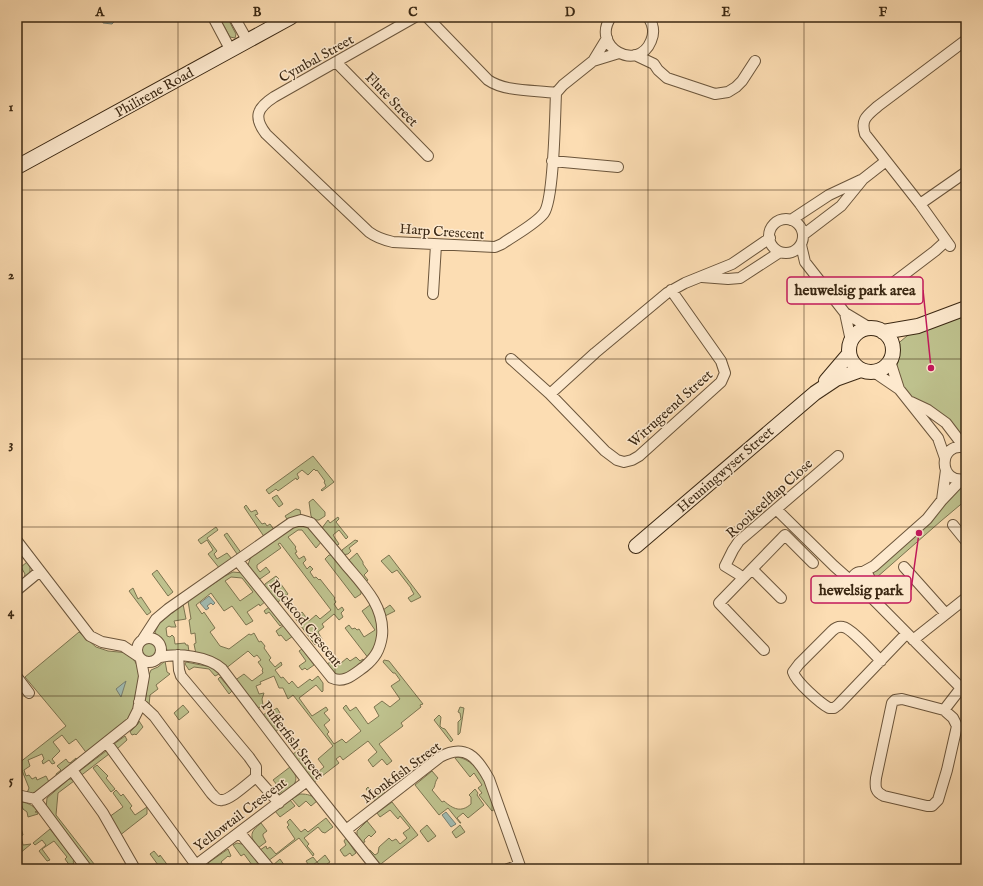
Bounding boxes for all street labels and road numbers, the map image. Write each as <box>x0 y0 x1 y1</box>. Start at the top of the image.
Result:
street label: Cymbal Street <box>276 31 357 87</box>
street label: Philirene Road <box>112 64 197 122</box>
street label: Flute Street <box>361 69 422 131</box>
street label: Harp Crescent <box>399 220 485 244</box>
street label: Witrugeend Street <box>625 366 717 451</box>
street label: Heuningwyser Street <box>674 423 778 517</box>
street label: Rooikeelflap Close <box>723 455 817 542</box>
street label: Rockcod Crescent <box>265 576 346 671</box>
street label: Pufferfish Street <box>257 698 328 784</box>
street label: Monkfish Street <box>358 738 445 808</box>
street label: Yellowtail Crescent <box>190 774 291 856</box>

